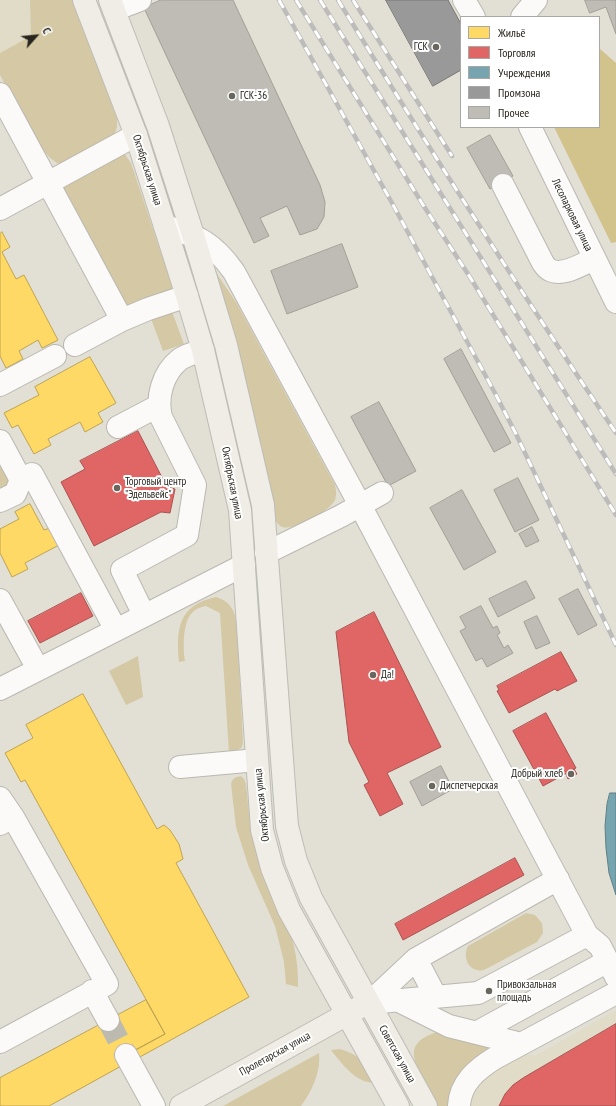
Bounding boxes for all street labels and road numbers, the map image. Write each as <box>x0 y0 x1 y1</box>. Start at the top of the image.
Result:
street label: Октябрьская улица <box>129 133 165 207</box>
street label: Лесопарковая улица <box>549 176 595 254</box>
street label: Октябрьская улица <box>219 446 245 520</box>
street label: Октябрьская улица <box>252 768 272 842</box>
street label: Советская улица <box>376 1023 418 1085</box>
street label: Пролетарская улица <box>237 1029 313 1079</box>

